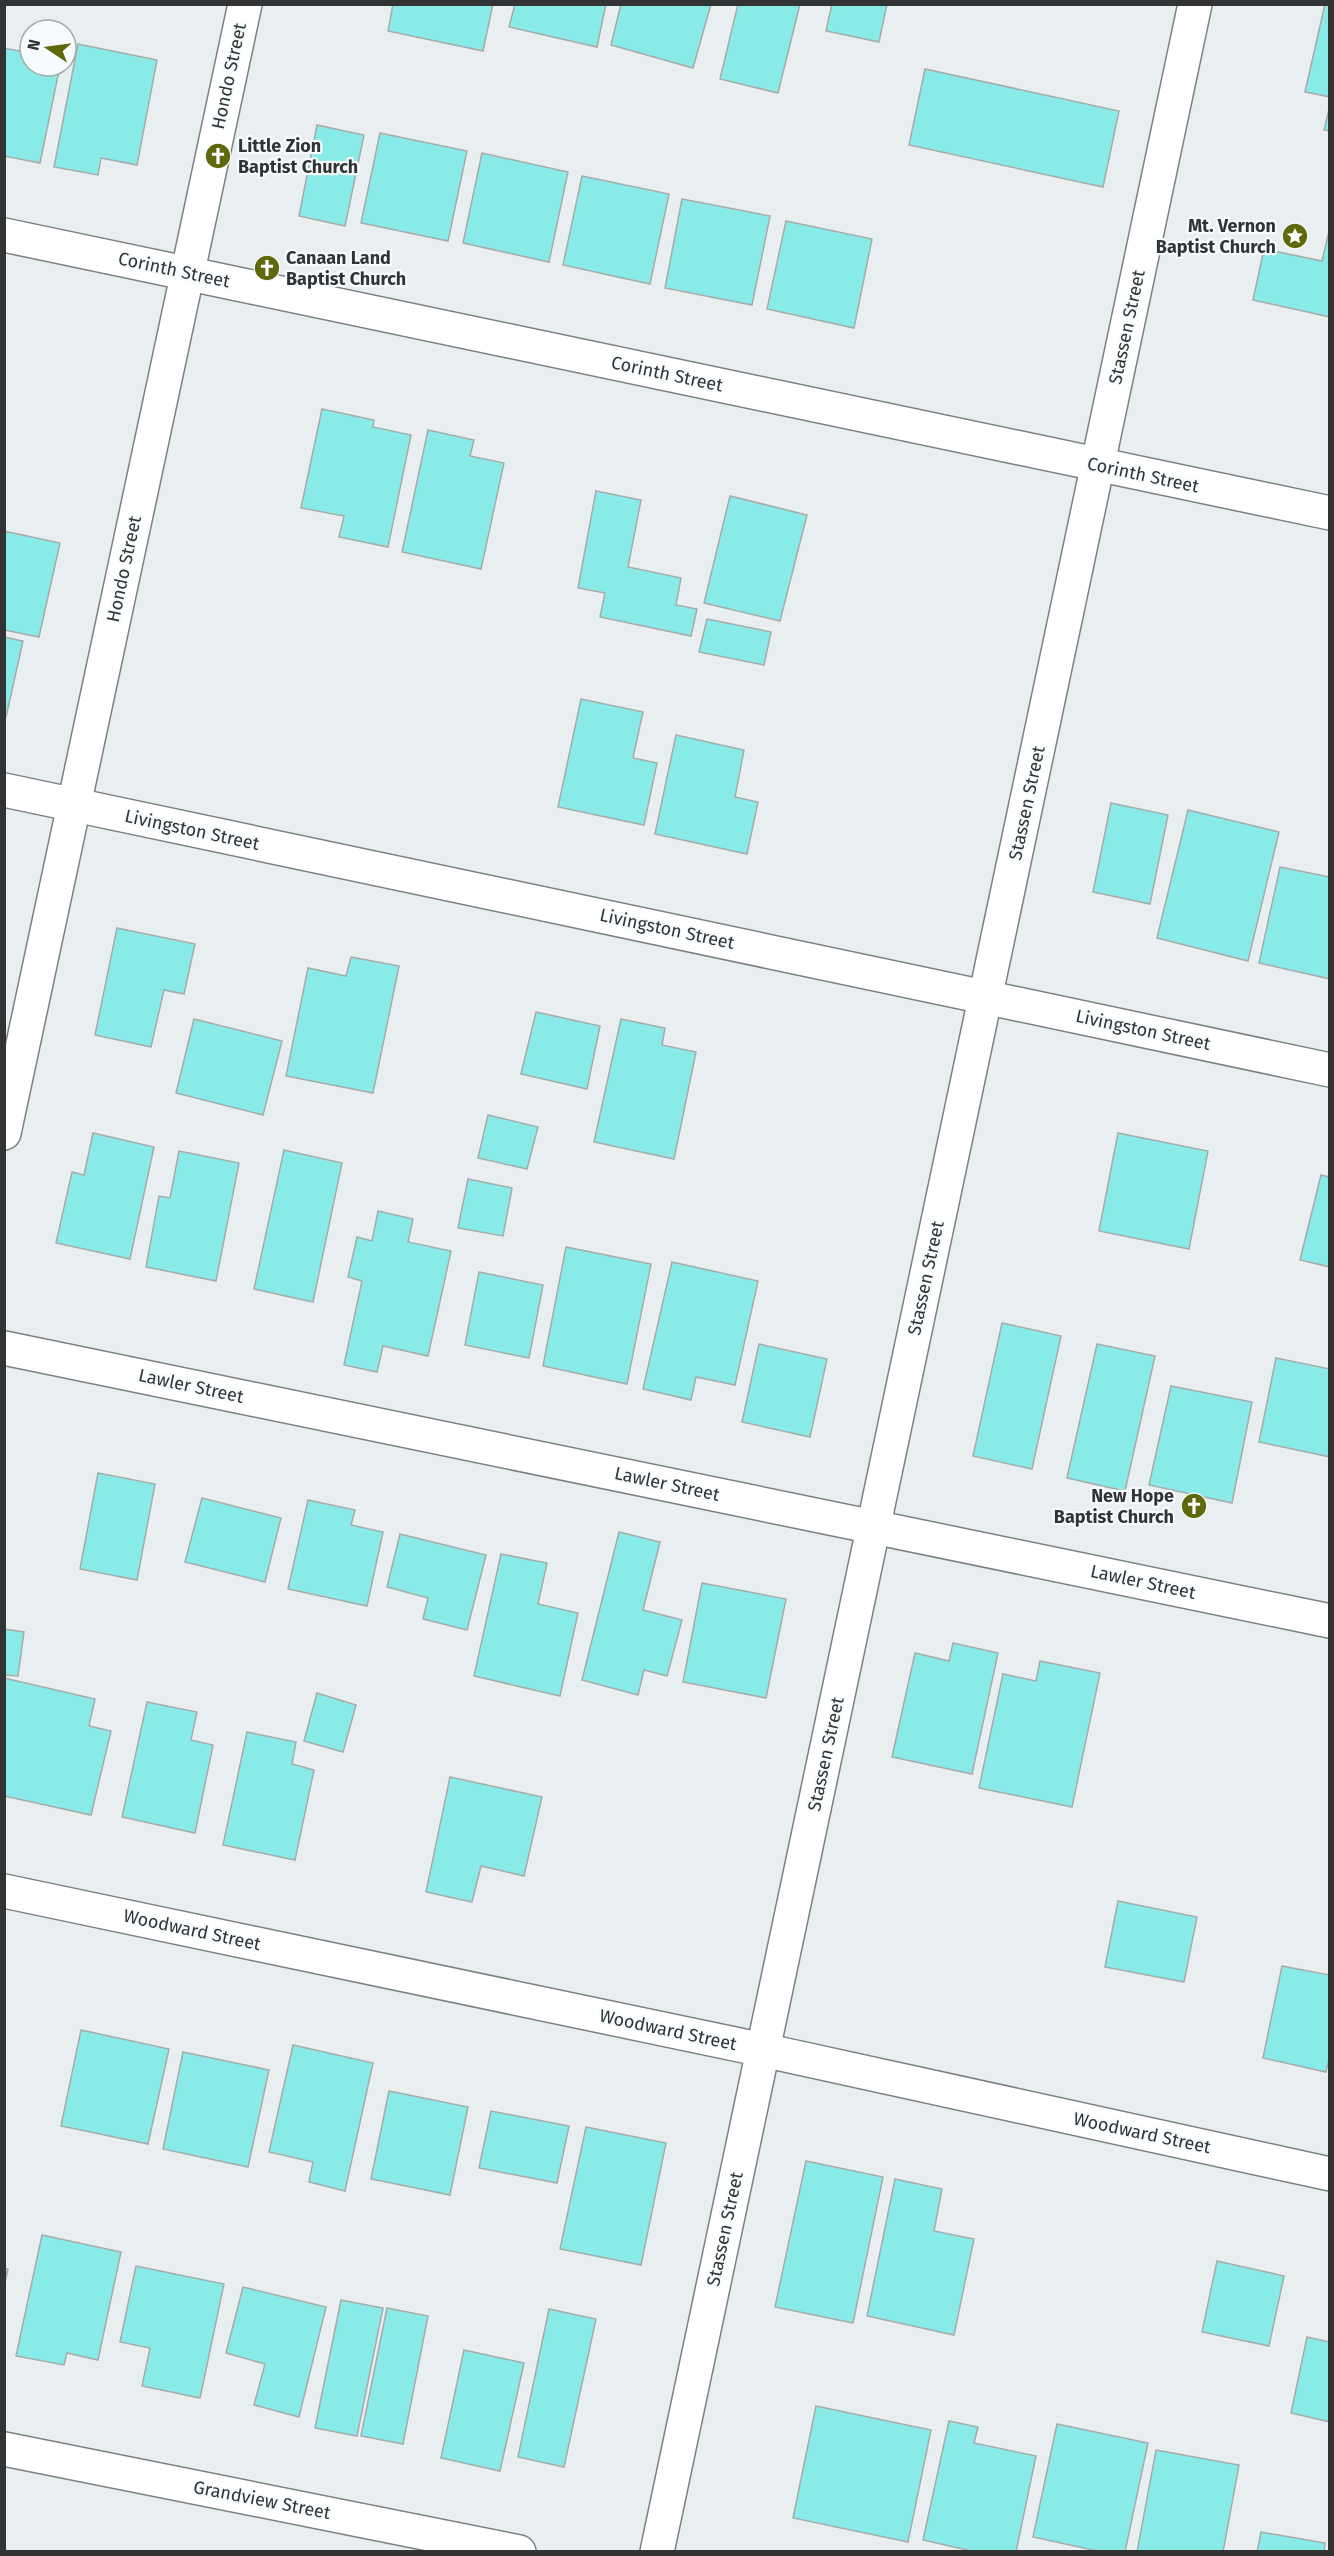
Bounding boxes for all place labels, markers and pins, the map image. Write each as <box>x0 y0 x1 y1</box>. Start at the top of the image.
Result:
place label: Little Zion Baptist Church <box>238 135 358 178</box>
church icon: Little Zion Baptist Church <box>203 141 233 171</box>
place label: Mt. Vernon Baptist Church <box>1156 215 1276 258</box>
place icon: Mt. Vernon Baptist Church <box>1280 221 1310 251</box>
place label: Canaan Land Baptist Church <box>286 247 406 290</box>
church icon: Canaan Land Baptist Church <box>252 253 282 283</box>
place label: New Hope Baptist Church <box>1054 1485 1174 1528</box>
church icon: New Hope Baptist Church <box>1179 1491 1209 1521</box>

